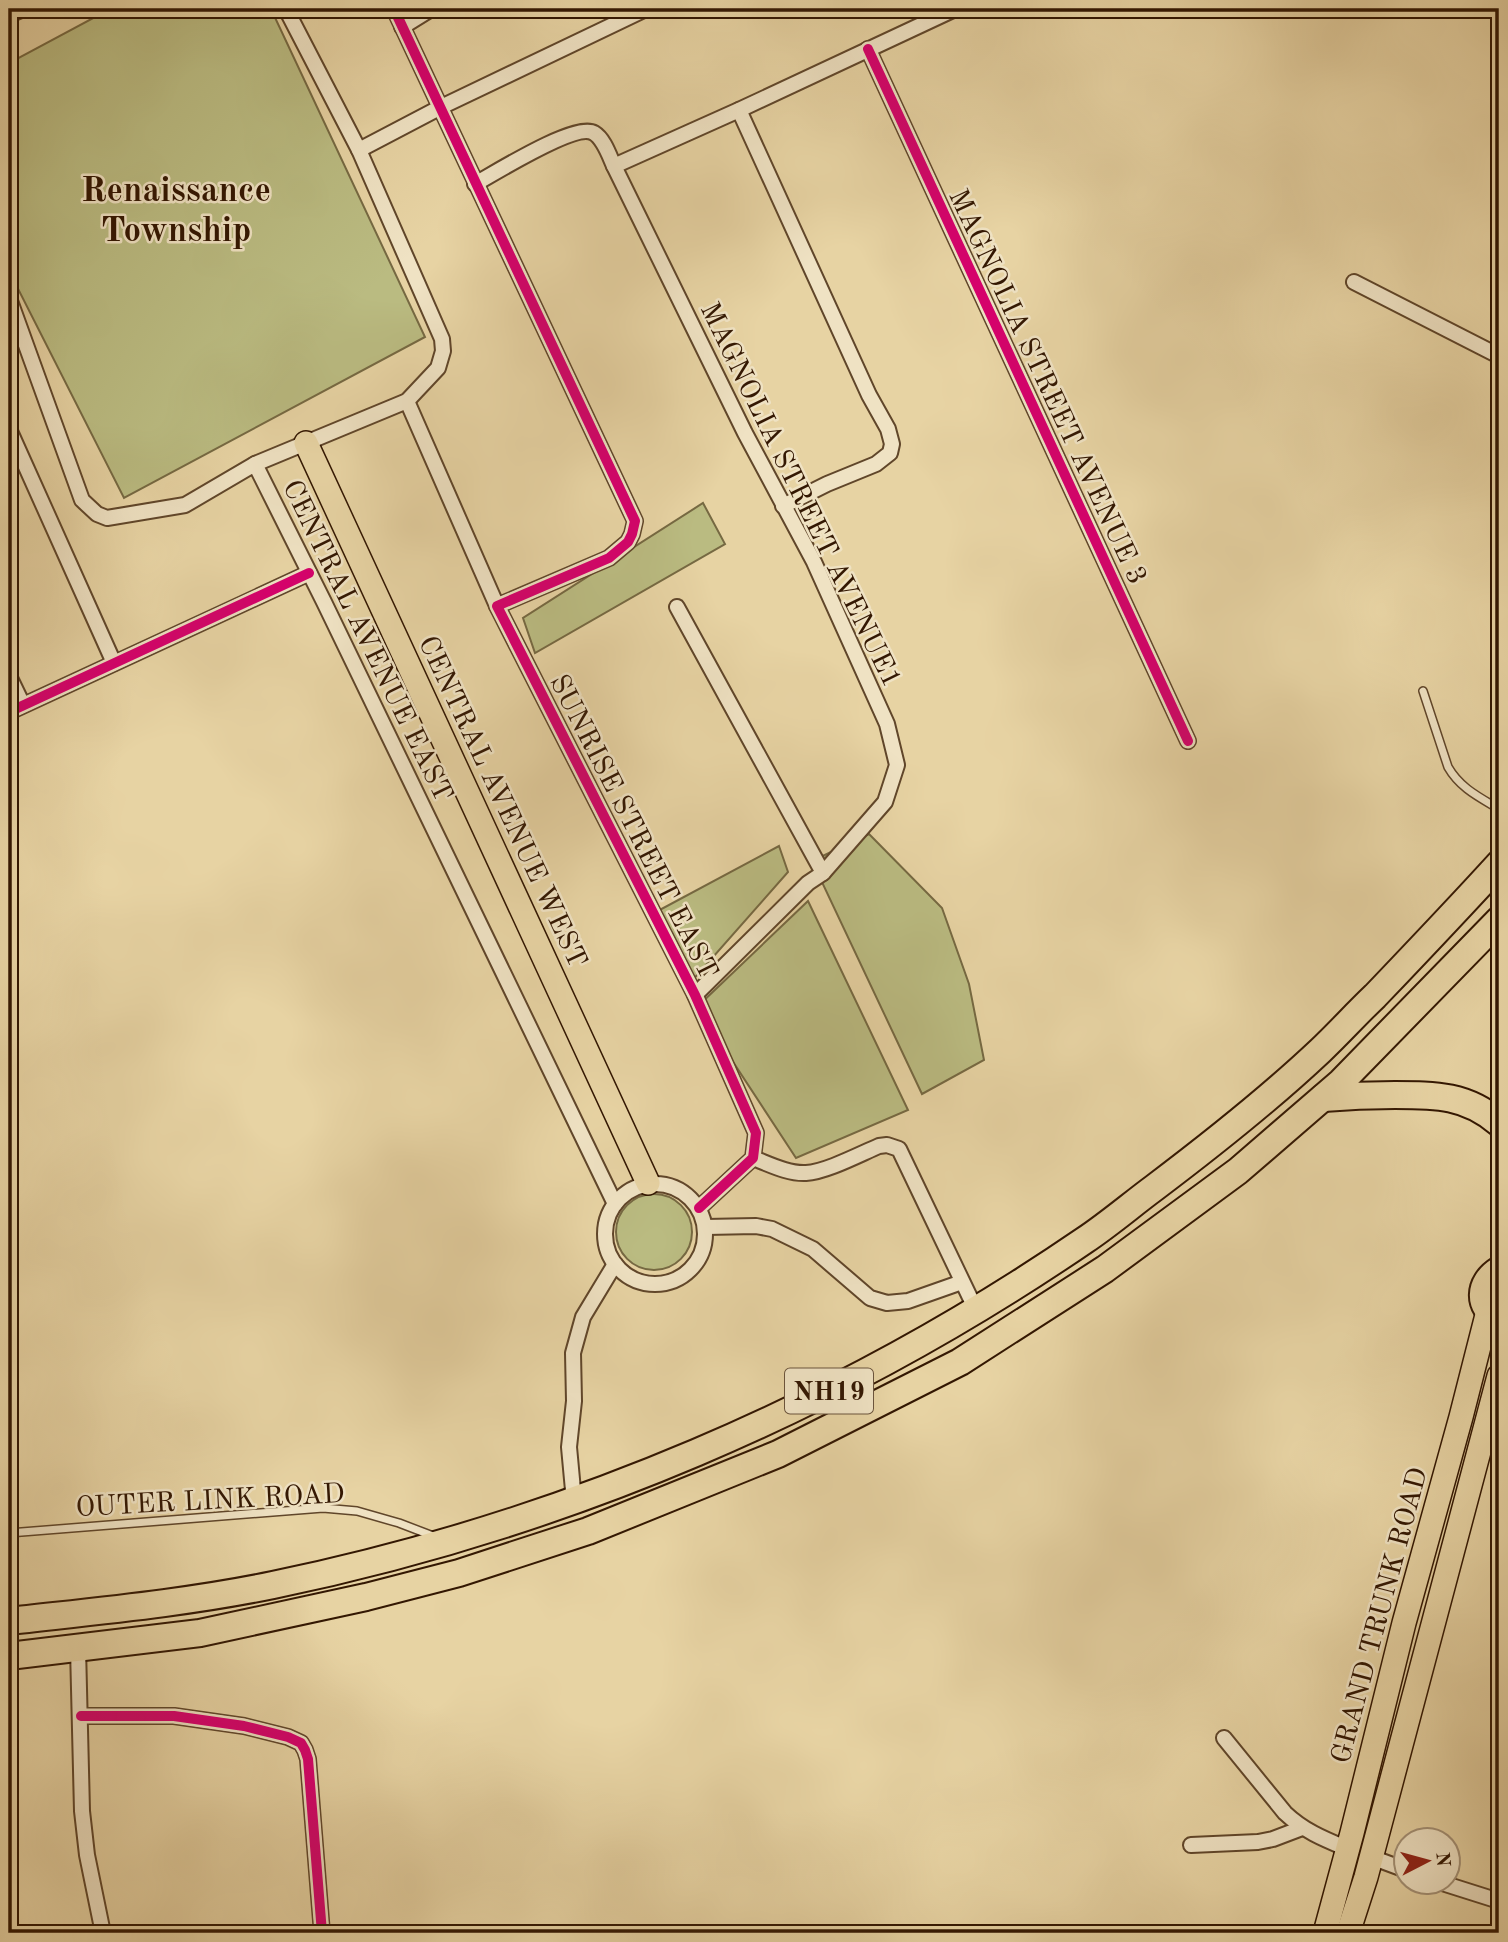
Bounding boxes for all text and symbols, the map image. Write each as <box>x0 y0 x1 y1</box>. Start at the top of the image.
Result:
district label: Renaissance Township <box>81 174 271 249</box>
street label: MAGNOLIA STREET AVENUE 3 <box>942 185 1150 589</box>
street label: MAGNOLIA STREET AVENUE1 <box>694 298 905 692</box>
street label: CENTRAL AVENUE EAST <box>276 476 456 807</box>
street label: CENTRAL AVENUE WEST <box>412 632 591 972</box>
street label: SUNRISE STREET EAST <box>543 671 721 984</box>
road number: NH19 <box>785 1368 873 1414</box>
street label: GRAND TRUNK ROAD <box>1328 1465 1434 1767</box>
street label: OUTER LINK ROAD <box>75 1481 345 1523</box>
north arrow <box>1392 1826 1462 1896</box>
text: N <box>1431 1851 1452 1868</box>

